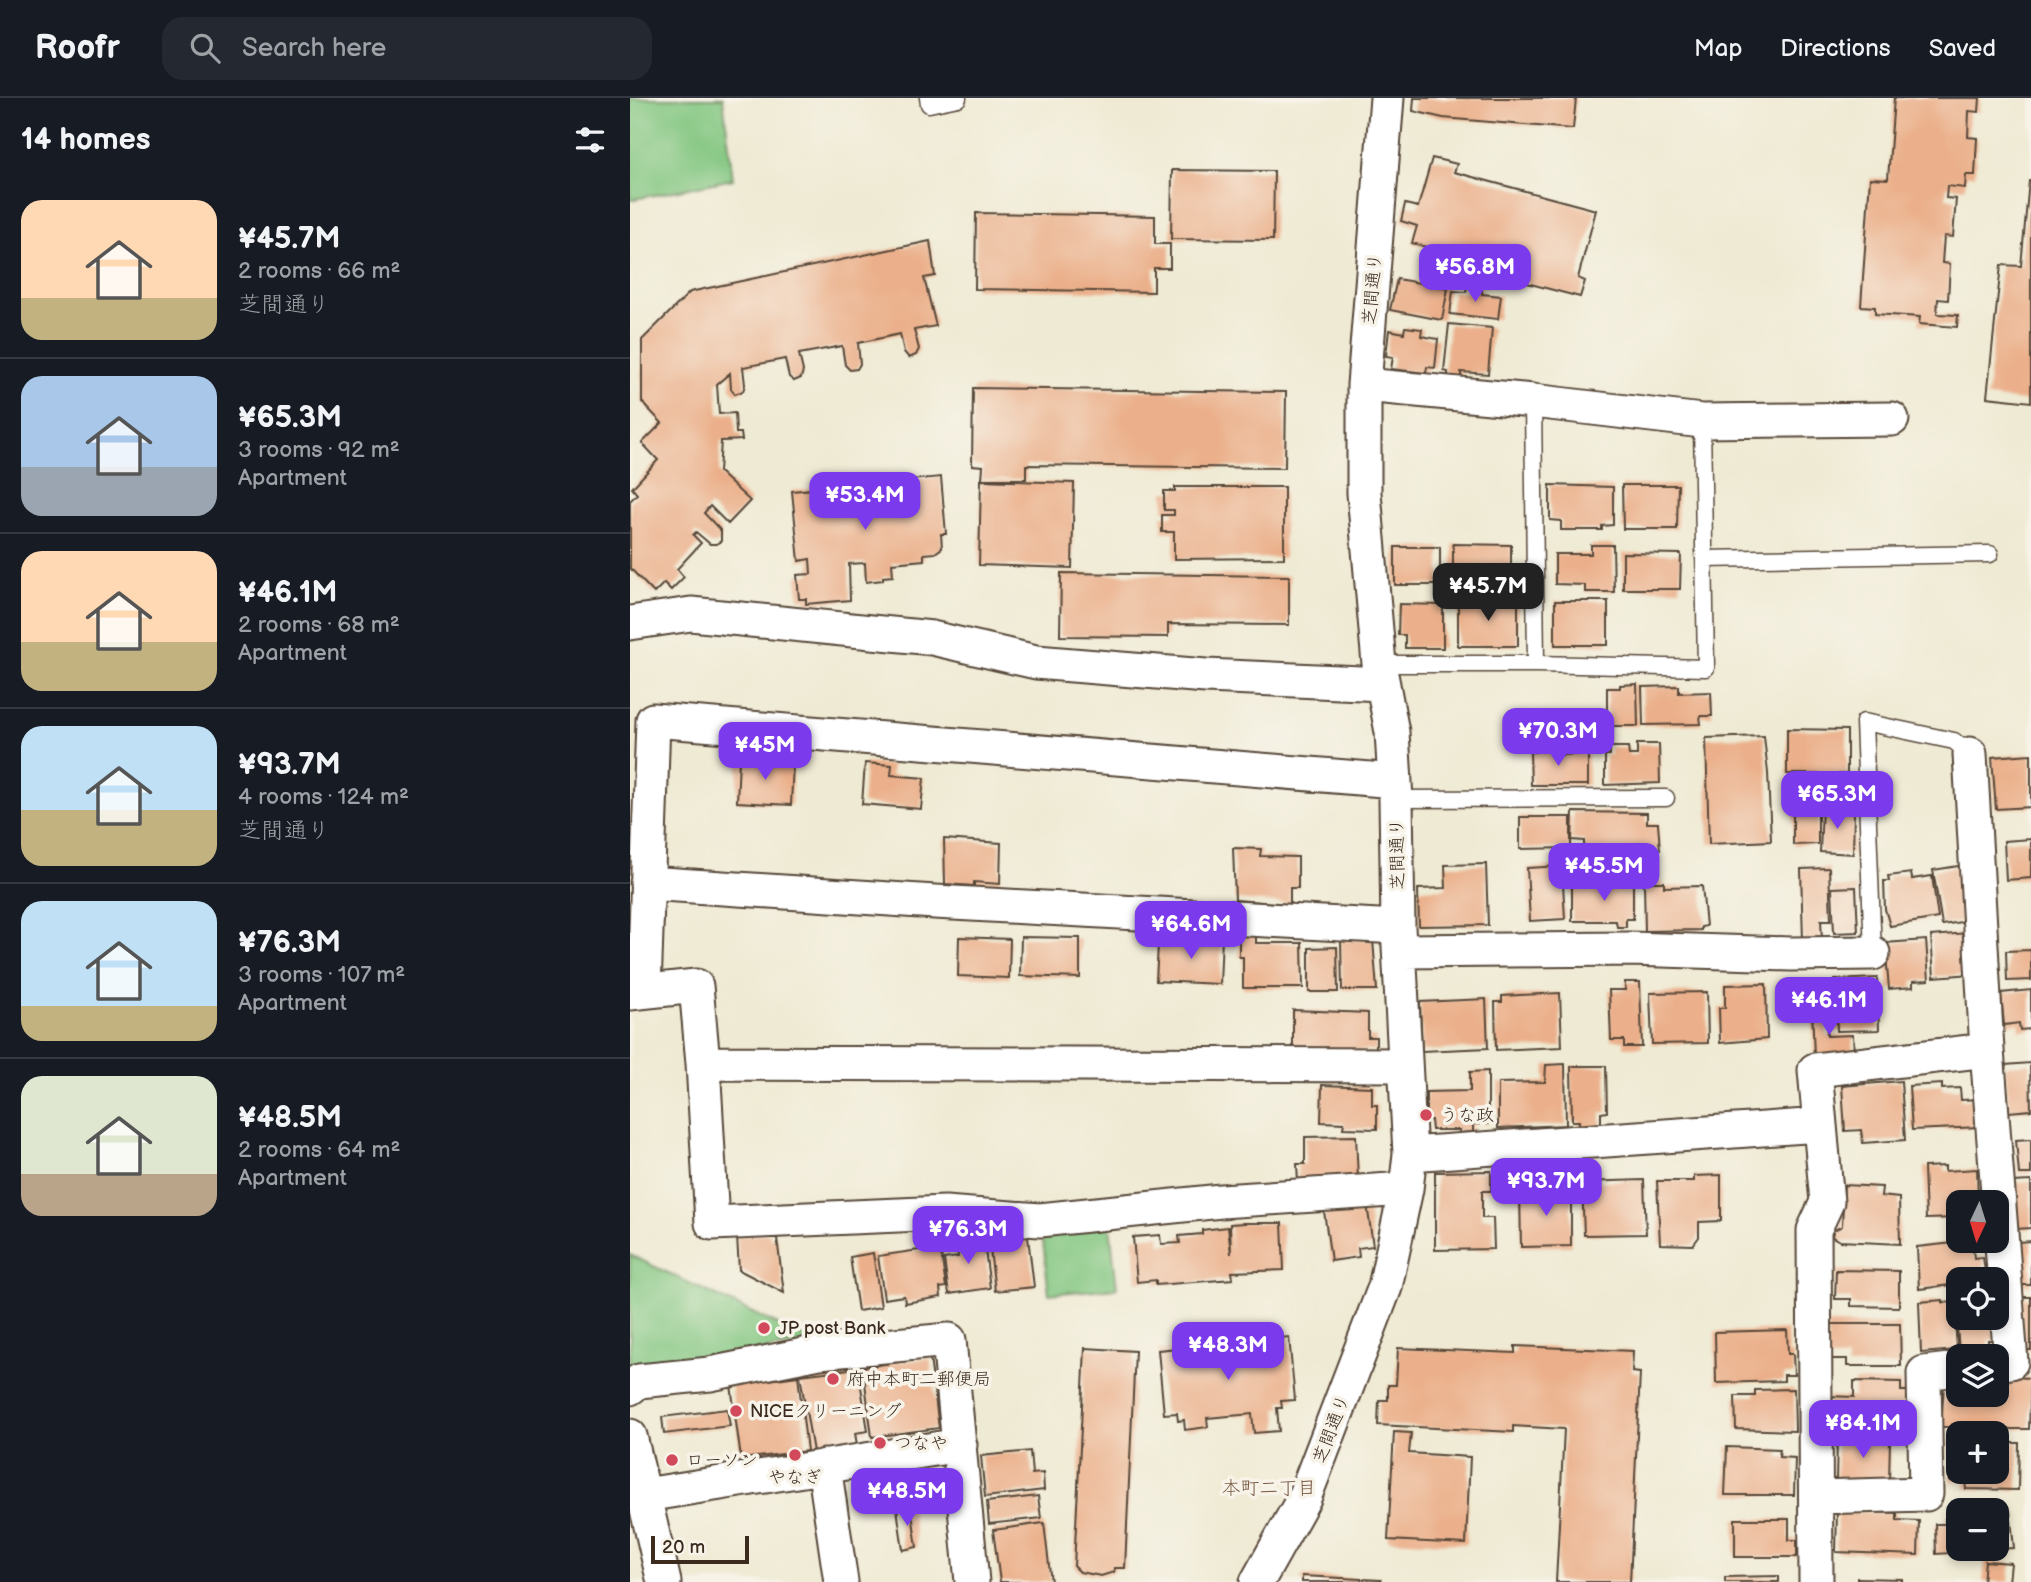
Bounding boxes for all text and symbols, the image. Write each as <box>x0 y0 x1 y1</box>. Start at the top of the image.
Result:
search box <box>162 17 652 80</box>
text: Roofr <box>35 28 120 68</box>
icon: search <box>186 29 224 67</box>
text: Search here <box>242 33 386 64</box>
text: Map <box>1694 34 1742 63</box>
text: Directions <box>1780 34 1891 63</box>
text: Saved <box>1929 34 1996 63</box>
icon: filters <box>571 121 609 159</box>
text: 14 homes <box>21 122 150 158</box>
text: ¥45.7M <box>238 221 340 257</box>
icon: home <box>77 228 161 312</box>
pin: ¥56.8M <box>1418 244 1532 304</box>
street label: 芝間通り <box>1359 252 1386 326</box>
text: ¥56.8M <box>1435 253 1515 281</box>
text: 2 rooms · 66 m² <box>238 257 400 285</box>
text: 芝間通り <box>238 291 330 319</box>
text: ¥65.3M <box>238 400 342 436</box>
icon: home <box>77 404 161 488</box>
text: 3 rooms · 92 m² <box>238 436 400 464</box>
text: Apartment <box>238 464 347 492</box>
pin: ¥53.4M <box>808 472 922 532</box>
text: ¥53.4M <box>825 481 905 509</box>
pin: ¥45.7M <box>1431 564 1545 623</box>
text: ¥45.7M <box>1449 572 1527 600</box>
text: ¥46.1M <box>238 575 337 611</box>
icon: home <box>77 579 161 663</box>
text: 2 rooms · 68 m² <box>238 611 400 639</box>
text: Apartment <box>238 639 347 667</box>
pin: ¥70.3M <box>1501 708 1615 768</box>
text: ¥70.3M <box>1518 717 1598 745</box>
pin: ¥45M <box>724 722 806 782</box>
text: ¥45M <box>735 731 795 759</box>
text: ¥93.7M <box>238 747 341 783</box>
icon: home <box>77 754 161 838</box>
pin: ¥65.3M <box>1780 772 1894 831</box>
text: ¥65.3M <box>1797 780 1877 808</box>
text: 4 rooms · 124 m² <box>238 783 409 811</box>
text: 芝間通り <box>238 817 330 845</box>
street label: 芝間通り <box>1386 818 1409 890</box>
pin: ¥45.5M <box>1547 844 1661 903</box>
text: ¥45.5M <box>1564 852 1644 880</box>
pin: ¥64.6M <box>1134 902 1248 961</box>
text: ¥64.6M <box>1151 910 1231 938</box>
text: ¥76.3M <box>238 925 341 961</box>
icon: home <box>77 929 161 1013</box>
text: 3 rooms · 107 m² <box>238 961 405 989</box>
pin: ¥46.1M <box>1772 978 1886 1037</box>
text: ¥46.1M <box>1791 986 1867 1014</box>
text: Apartment <box>238 989 347 1017</box>
text: ¥48.5M <box>238 1100 342 1136</box>
icon: home <box>77 1104 161 1188</box>
place label: うな政 <box>1440 1105 1494 1126</box>
marker: うな政 <box>1418 1107 1434 1123</box>
text: 2 rooms · 64 m² <box>238 1136 400 1164</box>
pin: ¥93.7M <box>1489 1158 1603 1218</box>
text: Apartment <box>238 1164 347 1192</box>
text: ¥93.7M <box>1507 1167 1585 1195</box>
north arrow <box>1946 1190 2009 1253</box>
map controls <box>1946 1190 2009 1561</box>
pin: ¥76.3M <box>911 1206 1025 1266</box>
text: ¥76.3M <box>929 1215 1007 1243</box>
button: locate <box>1946 1267 2009 1330</box>
place label: JP post Bank <box>778 1318 886 1339</box>
marker: JP post Bank <box>756 1320 772 1336</box>
pin: ¥48.3M <box>1171 1322 1285 1382</box>
text: ¥48.3M <box>1188 1331 1268 1359</box>
button: layers <box>1946 1344 2009 1407</box>
place label: 府中本町二郵便局 <box>847 1369 991 1390</box>
marker: 府中本町二郵便局 <box>825 1371 841 1387</box>
street label: 芝間通り <box>1309 1392 1354 1467</box>
pin: ¥84.1M <box>1806 1400 1920 1460</box>
place label: NICEクリーニング <box>750 1401 902 1422</box>
marker: NICEクリーニング <box>728 1403 744 1419</box>
text: ¥84.1M <box>1825 1409 1901 1437</box>
button: + <box>1946 1421 2009 1484</box>
place label: つなや <box>894 1433 948 1454</box>
marker: つなや <box>872 1435 888 1451</box>
marker: やなぎ <box>787 1447 803 1463</box>
place label: ローソン <box>686 1450 758 1471</box>
marker: ローソン <box>664 1452 680 1468</box>
place label: やなぎ <box>768 1467 822 1488</box>
pin: ¥48.5M <box>850 1468 964 1528</box>
text: ¥48.5M <box>867 1477 947 1505</box>
district label: 本町二丁目 <box>1221 1477 1317 1500</box>
button: − <box>1946 1498 2009 1561</box>
scale bar <box>651 1533 749 1565</box>
text: 20 m <box>662 1536 705 1559</box>

